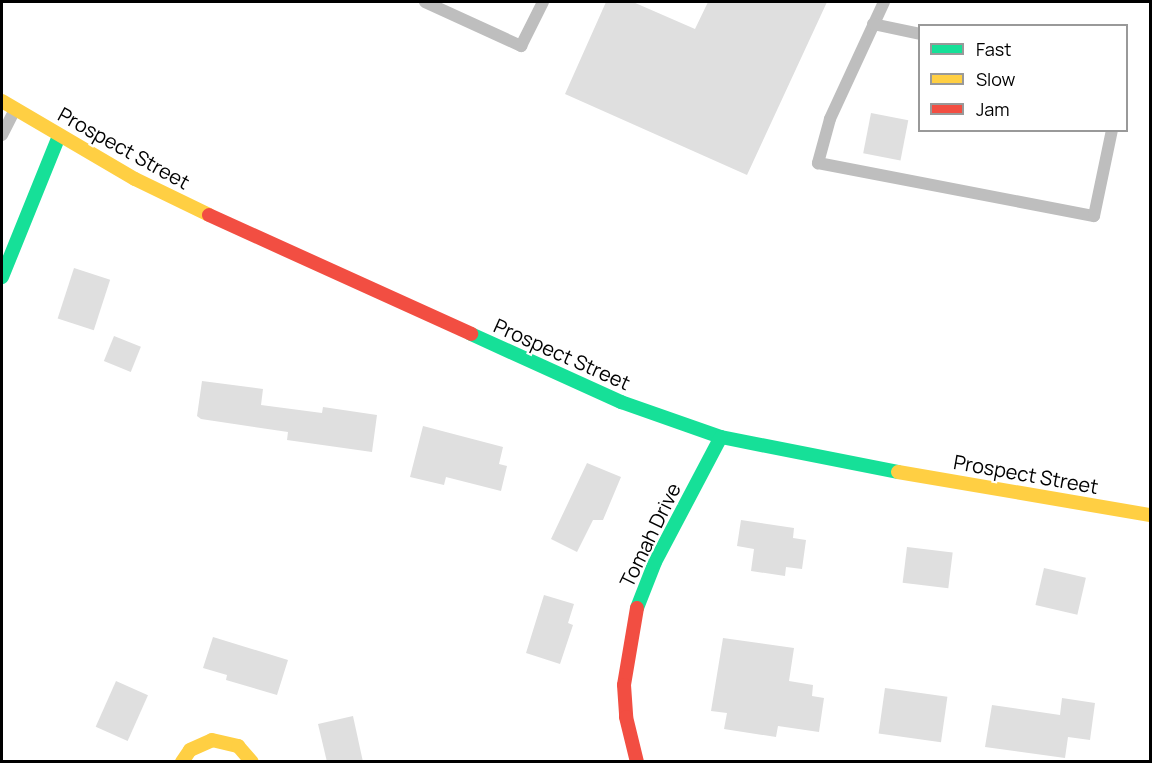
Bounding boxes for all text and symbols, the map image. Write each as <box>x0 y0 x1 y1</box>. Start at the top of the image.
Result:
legend <box>918 24 1128 132</box>
text: Fast <box>976 37 1011 61</box>
text: Slow <box>976 67 1015 91</box>
text: Jam <box>976 97 1010 121</box>
street label: Prospect Street <box>54 102 194 194</box>
street label: Prospect Street <box>490 313 634 395</box>
street label: Prospect Street <box>952 449 1100 499</box>
street label: Tomah Drive <box>614 479 686 591</box>

